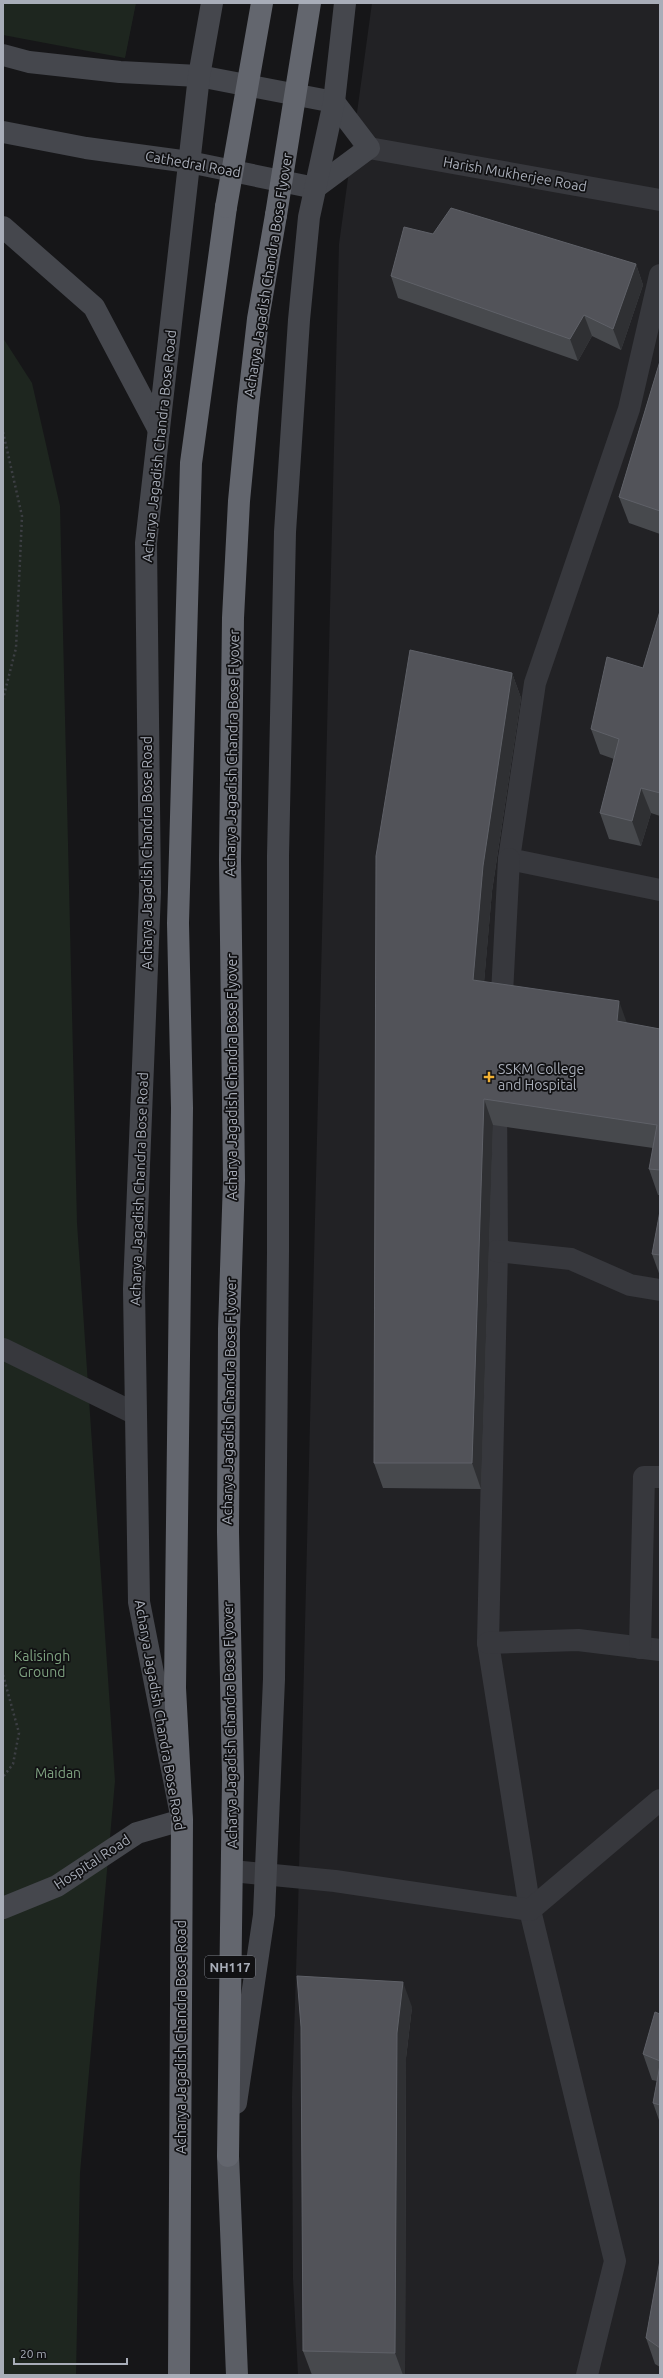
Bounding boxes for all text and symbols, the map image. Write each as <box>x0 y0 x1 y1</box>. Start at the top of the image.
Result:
street label: Cathedral Road <box>144 148 242 180</box>
street label: Acharya Jagadish Chandra Bose Flyover <box>241 151 295 398</box>
street label: Harish Mukherjee Road <box>442 153 588 195</box>
street label: Acharya Jagadish Chandra Bose Road <box>139 329 179 563</box>
street label: Acharya Jagadish Chandra Bose Flyover <box>222 629 242 877</box>
street label: Acharya Jagadish Chandra Bose Road <box>139 736 155 970</box>
street label: Acharya Jagadish Chandra Bose Flyover <box>224 953 240 1201</box>
place label: SSKM College and Hospital <box>498 1061 584 1093</box>
marker: SSKM College and Hospital <box>483 1071 495 1083</box>
street label: Acharya Jagadish Chandra Bose Road <box>127 1072 151 1306</box>
street label: Acharya Jagadish Chandra Bose Flyover <box>219 1277 239 1525</box>
street label: Acharya Jagadish Chandra Bose Road <box>132 1599 188 1831</box>
street label: Acharya Jagadish Chandra Bose Flyover <box>220 1601 240 1849</box>
park label: Kalisingh Ground <box>14 1648 70 1680</box>
park label: Maidan <box>35 1765 81 1781</box>
street label: Hospital Road <box>51 1831 133 1893</box>
street label: Acharya Jagadish Chandra Bose Road <box>173 1920 189 2154</box>
road number: NH117 <box>205 1956 255 1978</box>
scale bar <box>14 2340 127 2366</box>
text: 20 m <box>20 2347 47 2360</box>

